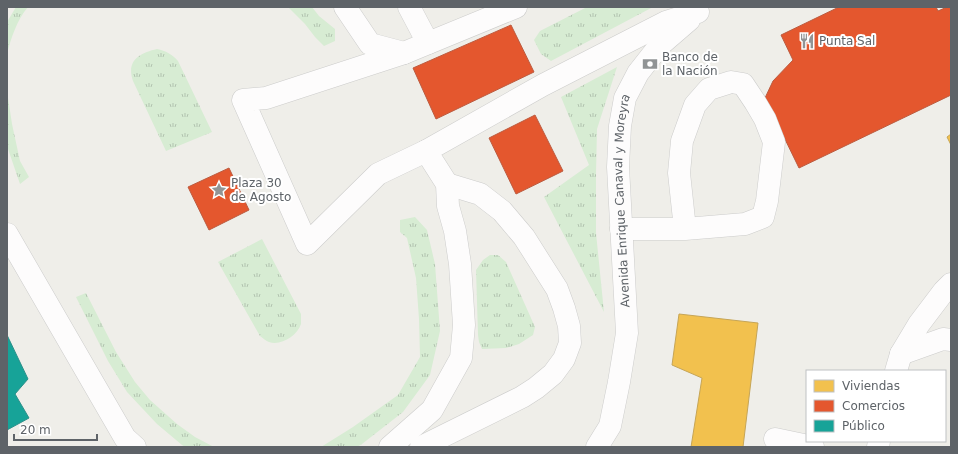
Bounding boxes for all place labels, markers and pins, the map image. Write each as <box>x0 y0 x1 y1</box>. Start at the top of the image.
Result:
restaurant icon: Punta Sal <box>798 32 816 50</box>
place label: Punta Sal <box>819 34 875 48</box>
place label: Banco de la Nación <box>662 50 718 78</box>
bank icon: Banco de la Nación <box>641 55 659 73</box>
place label: Plaza 30 de Agosto <box>231 176 291 204</box>
place icon: Plaza 30 de Agosto <box>210 181 228 199</box>

